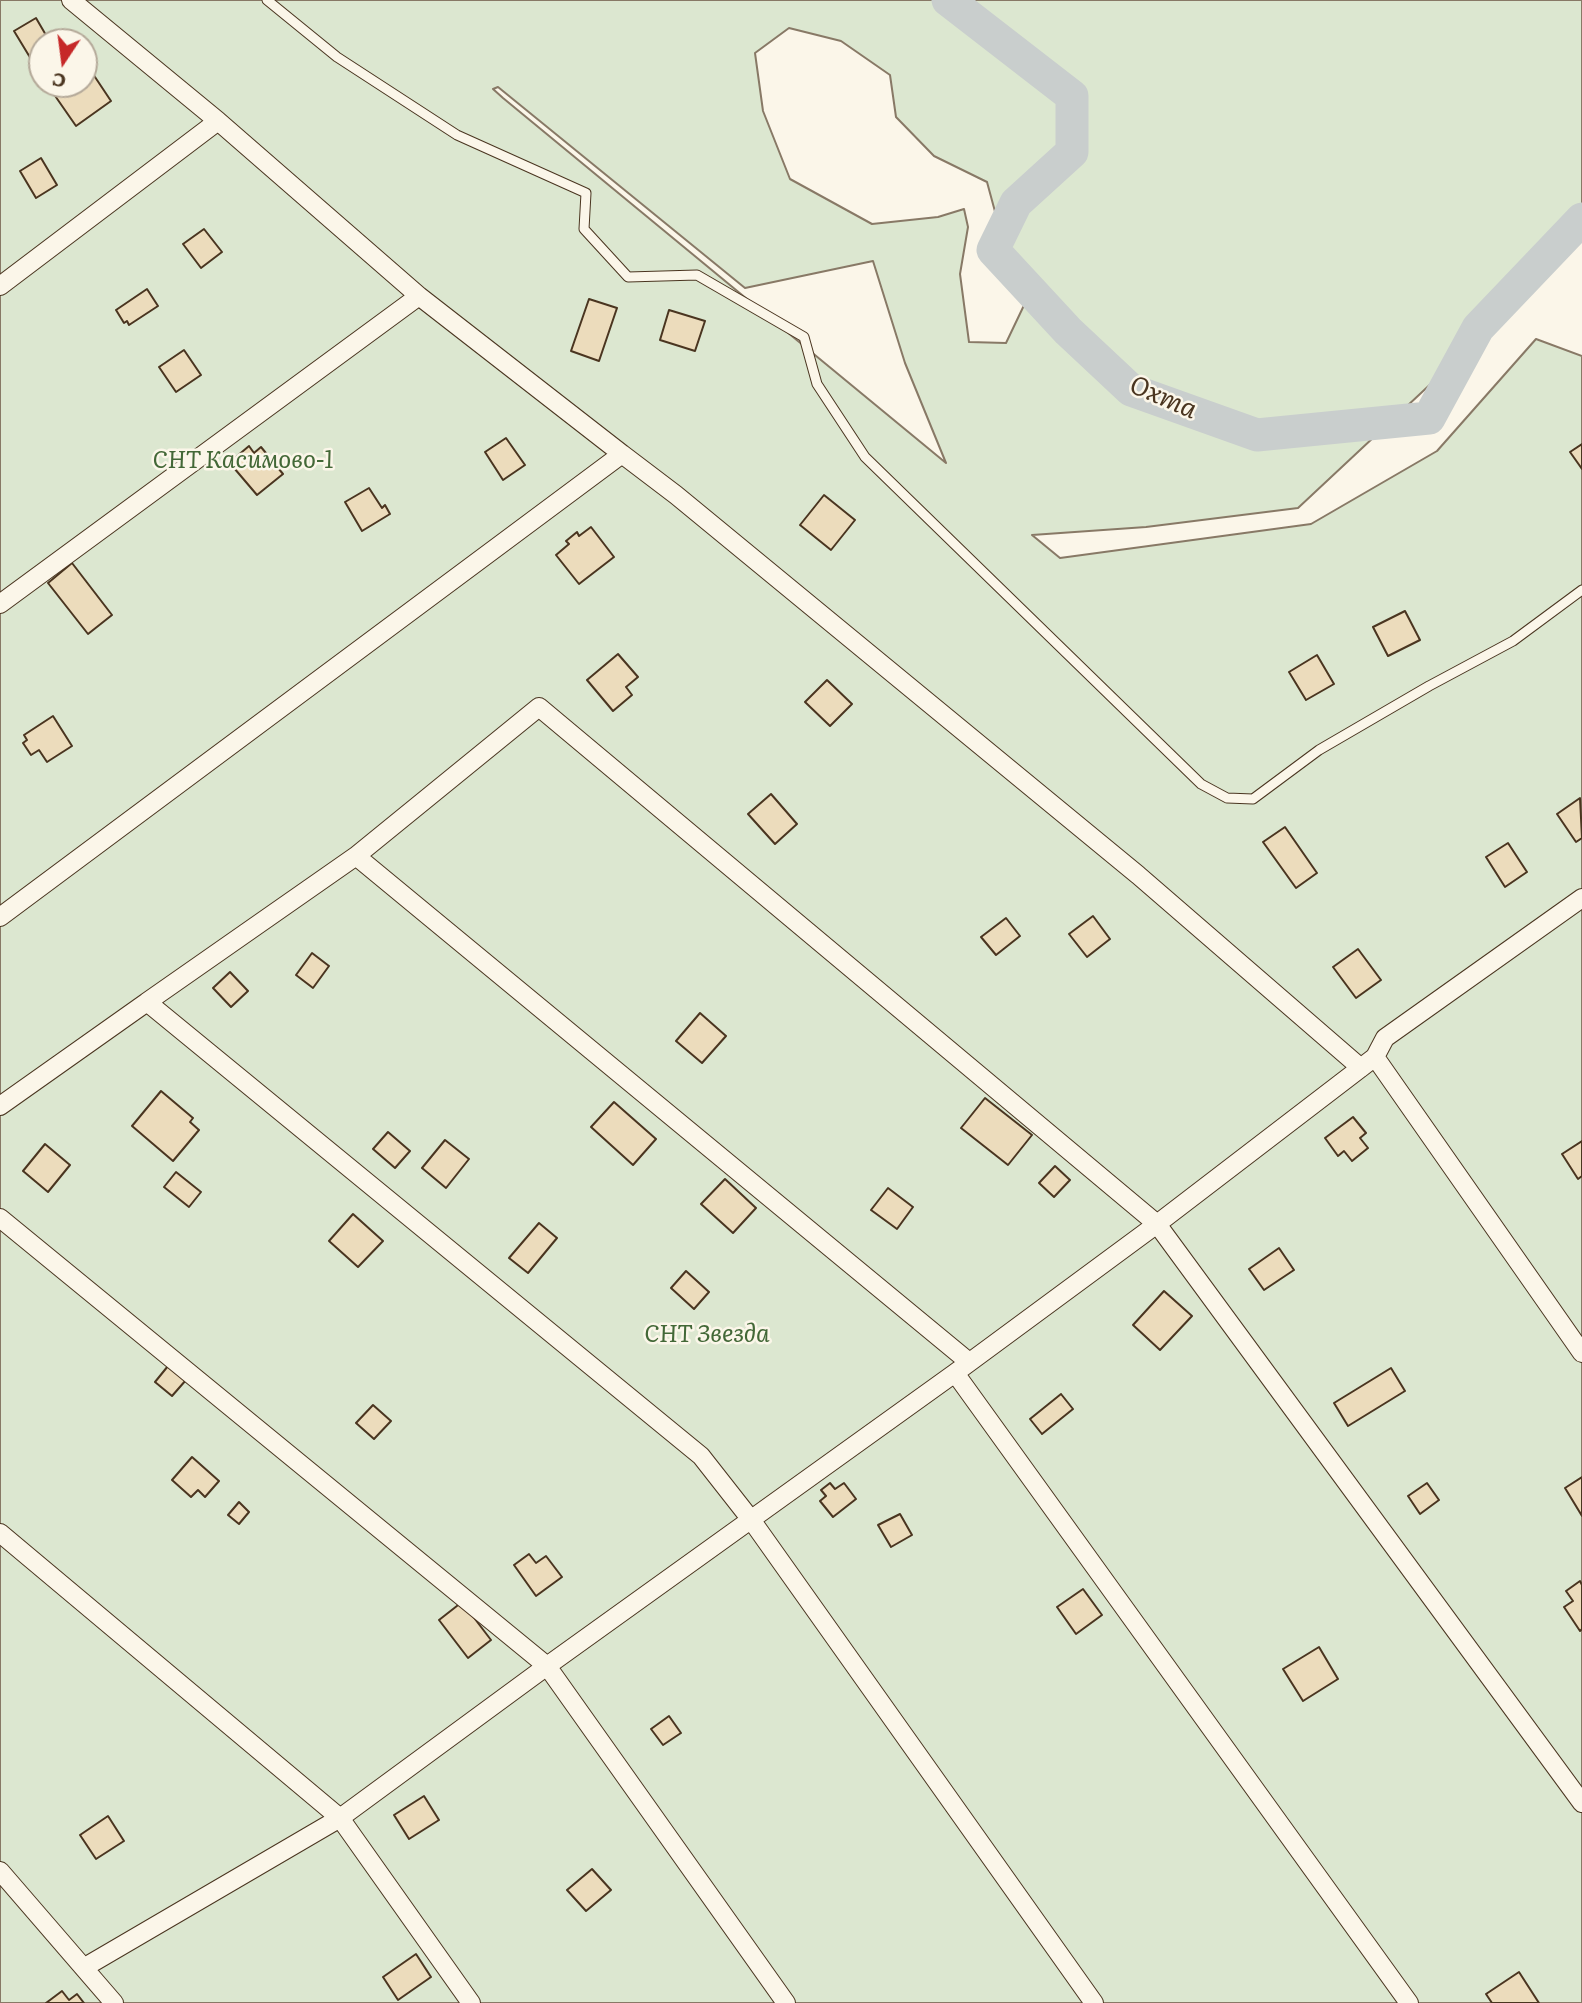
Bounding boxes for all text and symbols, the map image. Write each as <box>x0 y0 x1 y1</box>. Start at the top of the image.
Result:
north arrow <box>28 28 98 98</box>
text: С <box>49 66 68 97</box>
water label: Охта <box>1125 370 1201 426</box>
park label: СНТ Касимово-1 <box>153 447 333 475</box>
park label: СНТ Звезда <box>644 1321 770 1349</box>

